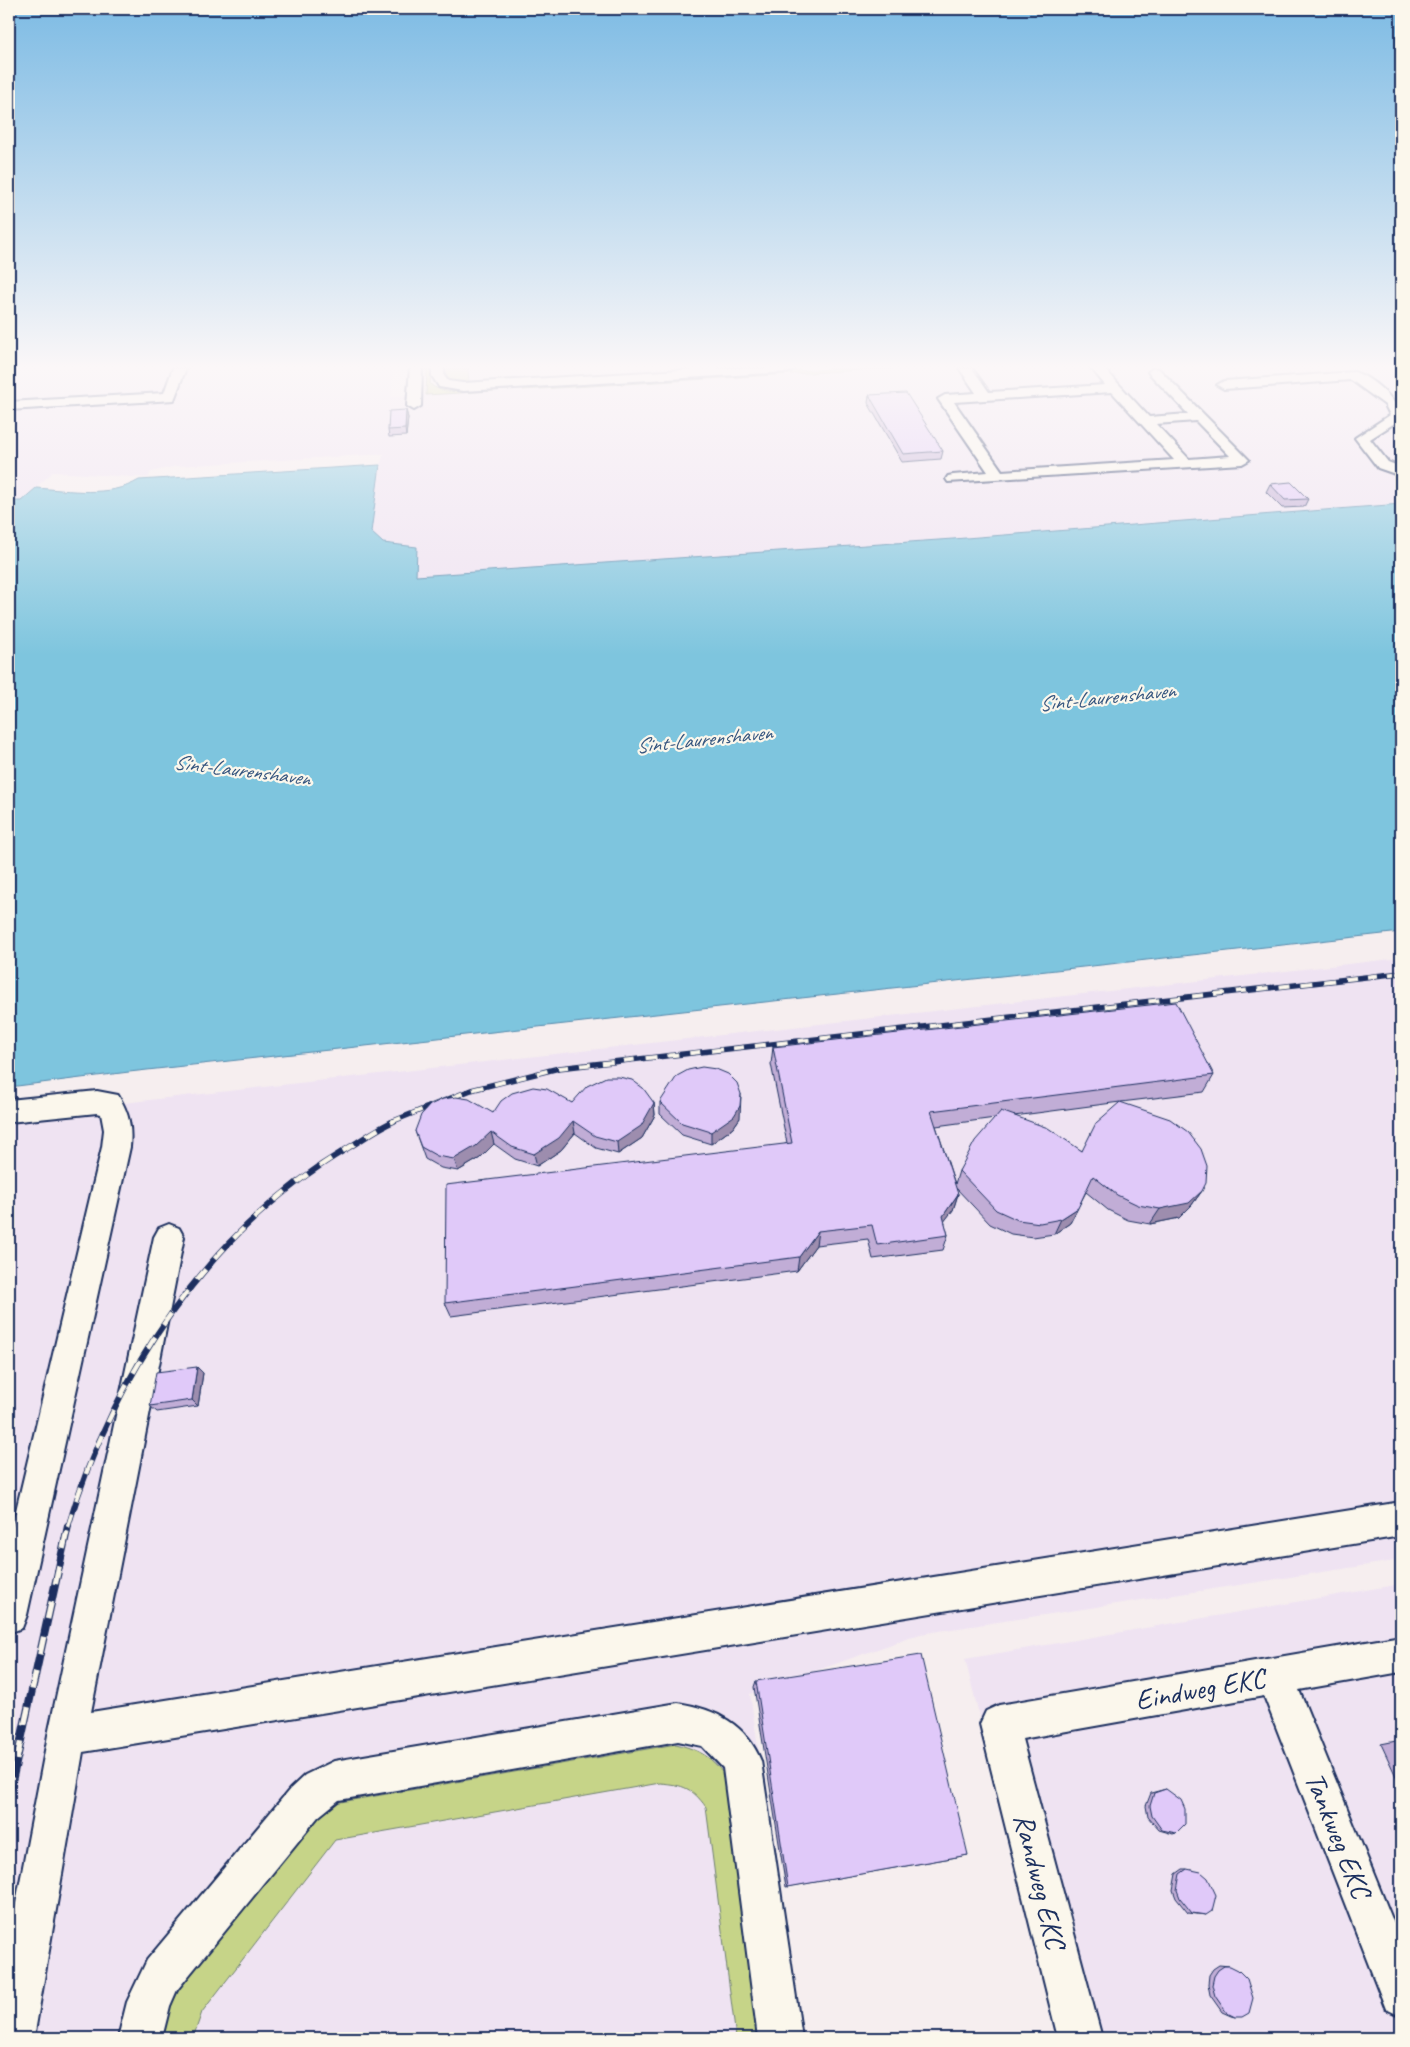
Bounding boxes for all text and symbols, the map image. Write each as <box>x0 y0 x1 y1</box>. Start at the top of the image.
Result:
water label: Sint-Laurenshaven <box>1038 677 1179 717</box>
water label: Sint-Laurenshaven <box>635 719 776 759</box>
water label: Sint-Laurenshaven <box>173 749 314 792</box>
street label: Eindweg EKC <box>1132 1659 1272 1719</box>
street label: Tankweg EKC <box>1296 1767 1381 1907</box>
street label: Randweg EKC <box>1005 1810 1076 1956</box>

